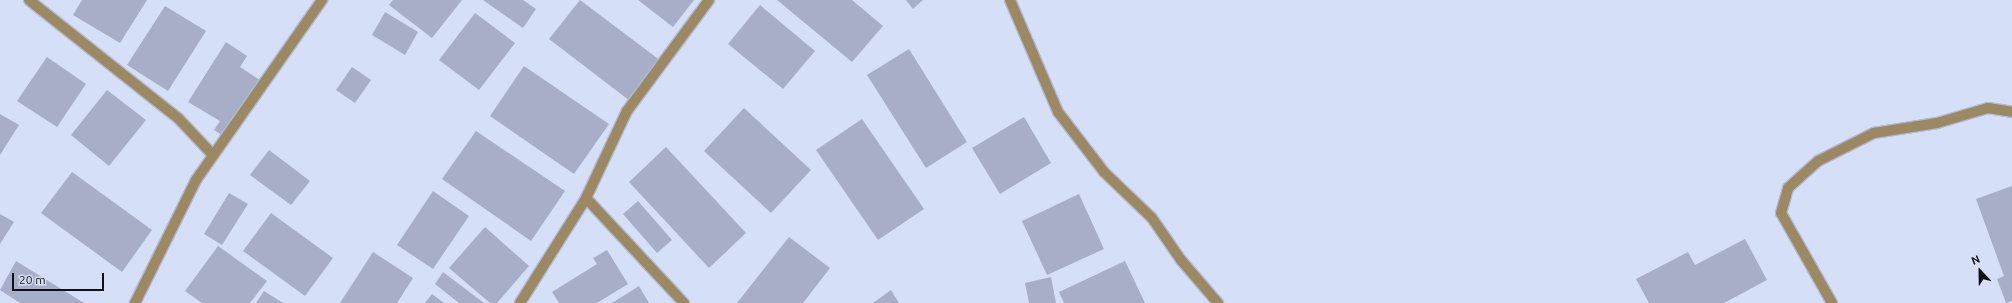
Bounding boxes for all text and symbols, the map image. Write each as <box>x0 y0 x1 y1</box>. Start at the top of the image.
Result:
north arrow <box>1960 251 2000 291</box>
text: N <box>1969 253 1982 267</box>
scale bar <box>14 265 106 291</box>
text: 20 m <box>19 273 46 286</box>

